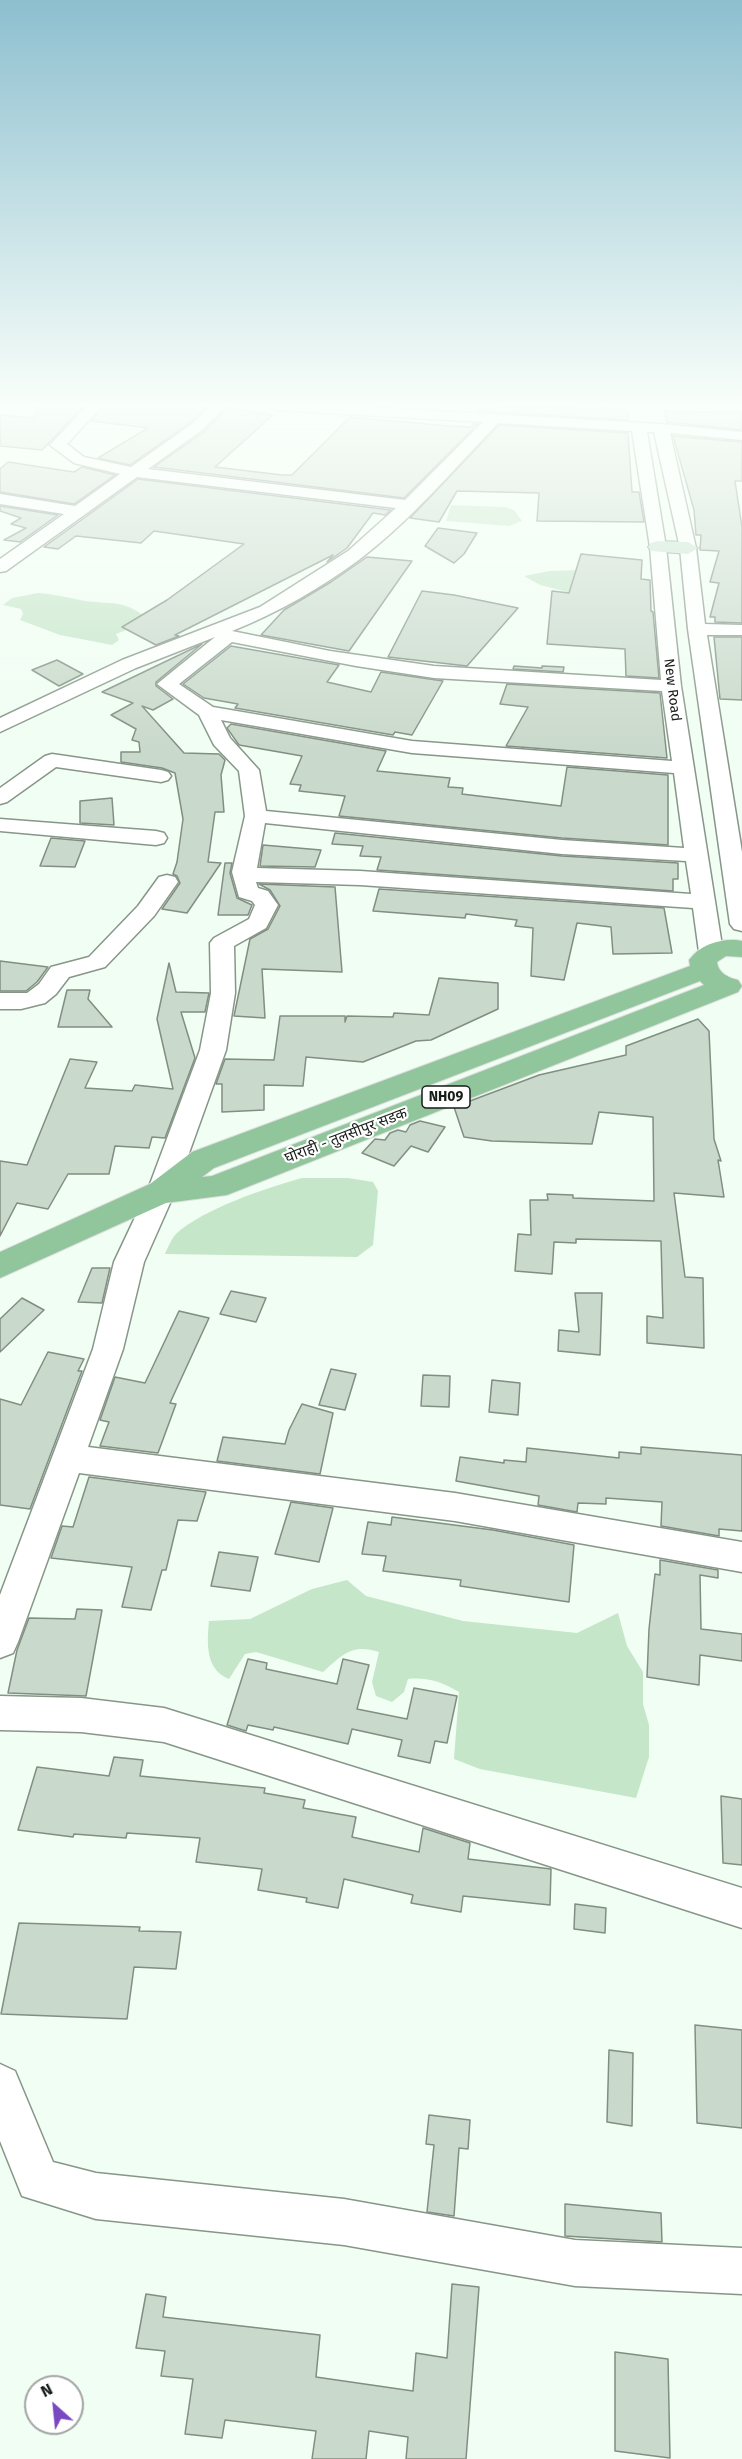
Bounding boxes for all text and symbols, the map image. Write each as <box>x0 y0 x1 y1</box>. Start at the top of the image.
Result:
street label: New Road <box>660 658 684 722</box>
road number: NH09 <box>422 1086 470 1108</box>
street label: घोराही - तुलसीपुर सडक <box>282 1104 410 1168</box>
north arrow <box>24 2375 84 2435</box>
text: N <box>37 2379 56 2401</box>

